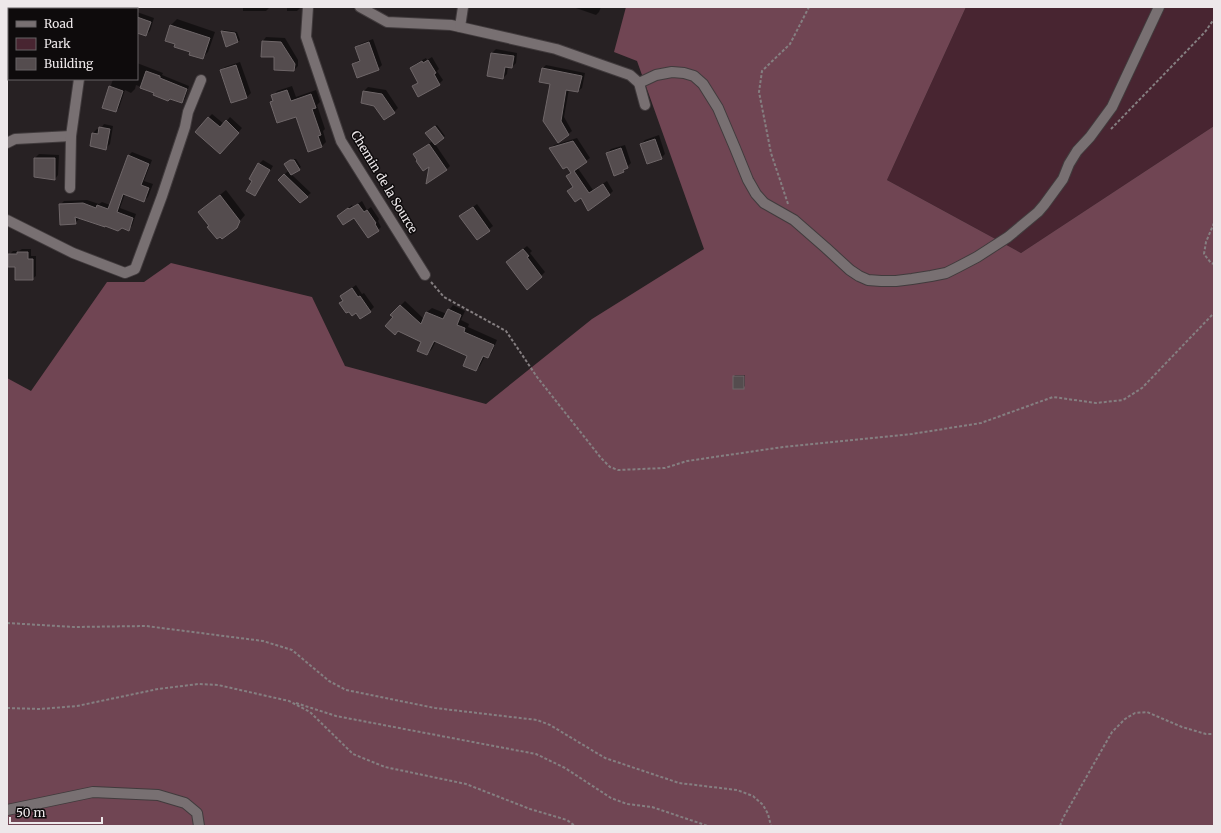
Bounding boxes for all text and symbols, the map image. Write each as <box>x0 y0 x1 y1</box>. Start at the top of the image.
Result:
legend <box>8 8 138 80</box>
text: Road <box>44 16 73 31</box>
text: Park <box>44 36 71 51</box>
text: Building <box>44 56 94 71</box>
street label: Chemin de la Source <box>348 128 421 236</box>
scale bar <box>10 799 102 825</box>
text: 50 m <box>16 805 45 820</box>

